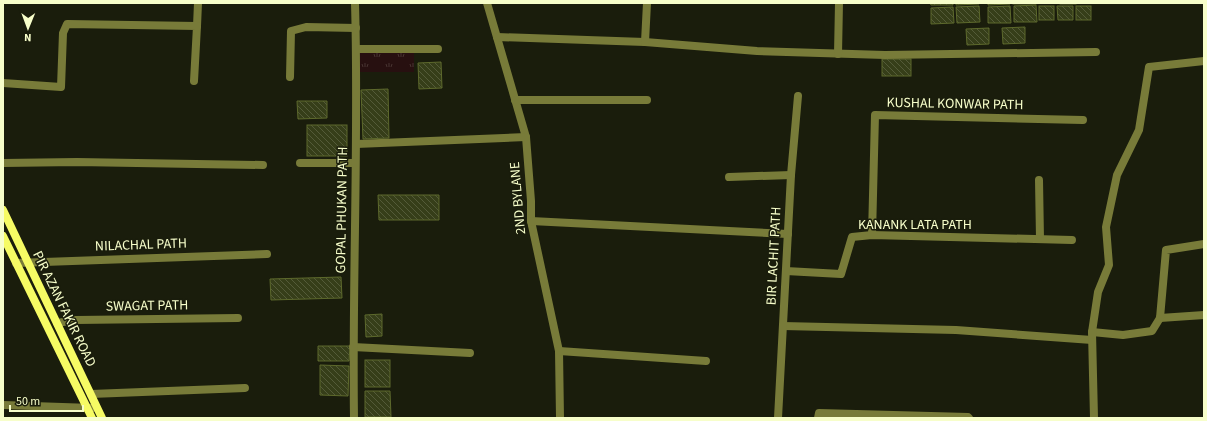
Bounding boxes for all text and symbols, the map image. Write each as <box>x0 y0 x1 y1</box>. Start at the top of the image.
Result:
north arrow <box>8 8 48 48</box>
text: N <box>24 30 32 45</box>
street label: KUSHAL KONWAR PATH <box>886 93 1024 115</box>
street label: GOPAL PHUKAN PATH <box>331 146 353 274</box>
street label: 2ND BYLANE <box>505 161 531 235</box>
street label: BIR LACHIT PATH <box>761 206 787 306</box>
street label: KANANK LATA PATH <box>858 215 972 235</box>
street label: NILACHAL PATH <box>95 233 187 257</box>
street label: PIR AZAN FAKIR ROAD <box>27 248 101 370</box>
street label: SWAGAT PATH <box>106 295 188 317</box>
scale bar <box>10 387 83 413</box>
text: 50 m <box>16 393 40 410</box>

